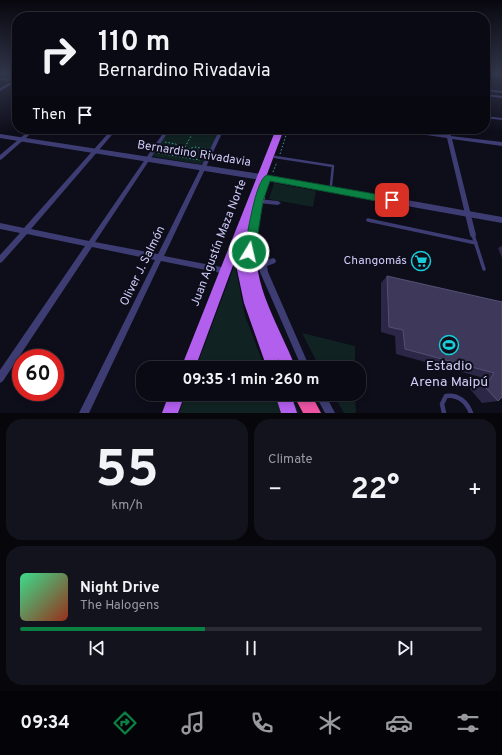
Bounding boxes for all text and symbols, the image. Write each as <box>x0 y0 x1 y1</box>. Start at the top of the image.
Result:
text: 110 m <box>98 25 170 61</box>
icon: right <box>32 28 84 80</box>
text: Bernardino Rivadavia <box>98 60 271 83</box>
icon: arrive <box>74 104 96 126</box>
text: Then <box>32 106 66 125</box>
street label: Bernardino Rivadavia <box>136 137 252 171</box>
street label: Juan Agustín Maza Norte <box>187 177 251 309</box>
pin <box>375 183 409 217</box>
icon: arrive <box>381 189 403 211</box>
street label: Oliver J. Salmón <box>117 223 169 309</box>
position arrow <box>228 231 270 273</box>
supermarket icon: Changomás <box>410 250 432 272</box>
place label: Changomás <box>344 253 407 269</box>
sports icon: Estadio Arena Maipú <box>438 334 460 356</box>
speed limit sign: 60 <box>12 349 64 401</box>
place label: Estadio Arena Maipú <box>410 358 488 391</box>
text: 09:35 · 1 min · 260 m <box>182 371 320 390</box>
text: 55 <box>95 439 159 505</box>
text: Climate <box>268 452 313 468</box>
text: 22° <box>350 472 400 509</box>
text: − <box>268 477 282 504</box>
text: + <box>468 477 482 504</box>
text: km/h <box>111 498 143 514</box>
text: Night Drive <box>80 579 160 598</box>
text: The Halogens <box>80 598 159 614</box>
icon: previous <box>86 637 108 659</box>
icon: pause <box>240 637 262 659</box>
icon: next <box>394 637 416 659</box>
icon: directions <box>111 709 139 737</box>
icon: music <box>179 709 207 737</box>
icon: phone <box>248 709 276 737</box>
icon: climate <box>316 709 344 737</box>
icon: car <box>385 709 413 737</box>
icon: filters <box>454 709 482 737</box>
text: 09:34 <box>20 712 70 735</box>

